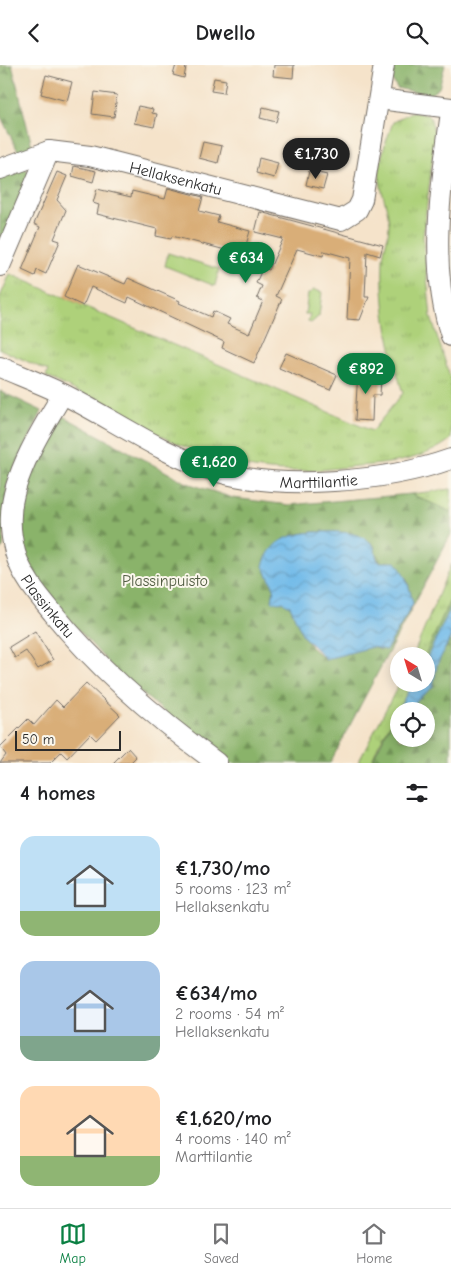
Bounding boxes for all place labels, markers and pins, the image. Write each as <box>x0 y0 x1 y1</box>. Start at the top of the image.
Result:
pin: €1,730 <box>275 137 357 180</box>
pin: €634 <box>216 241 276 284</box>
pin: €892 <box>336 353 396 395</box>
pin: €1,620 <box>173 445 255 488</box>

